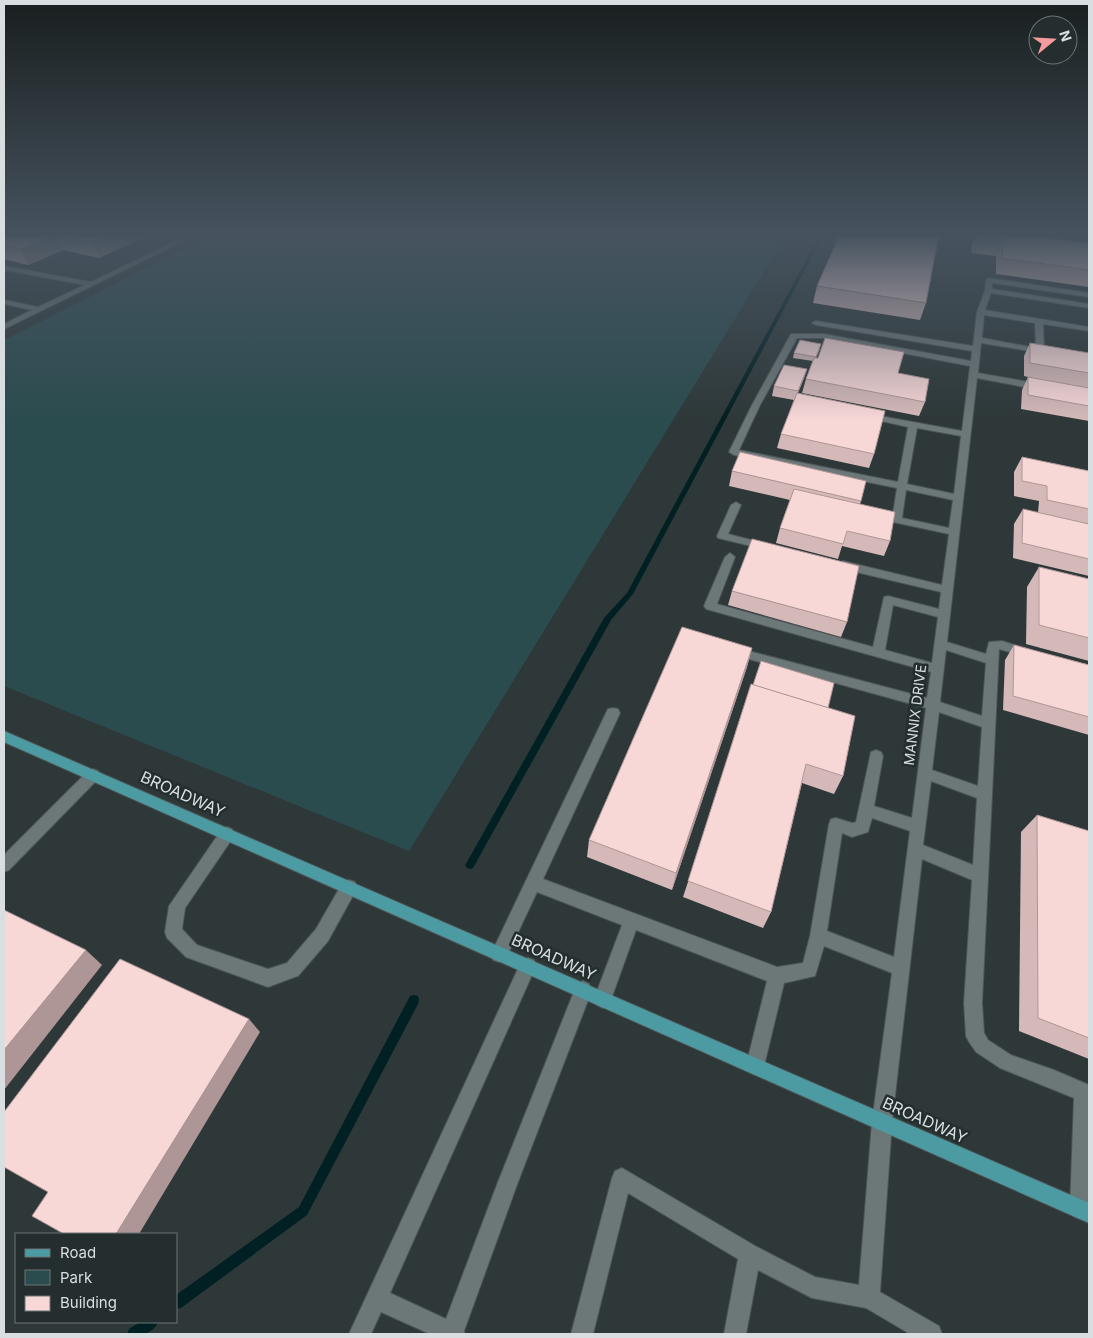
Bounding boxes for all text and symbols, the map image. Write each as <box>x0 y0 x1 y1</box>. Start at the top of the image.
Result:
north arrow <box>1028 15 1078 65</box>
text: N <box>1056 28 1076 44</box>
street label: MANNIX DRIVE <box>900 663 929 766</box>
street label: BROADWAY <box>138 766 229 822</box>
street label: BROADWAY <box>509 929 600 985</box>
street label: BROADWAY <box>880 1092 971 1148</box>
legend <box>15 1233 178 1323</box>
text: Road <box>60 1243 96 1262</box>
text: Park <box>60 1268 93 1287</box>
text: Building <box>60 1293 117 1312</box>

